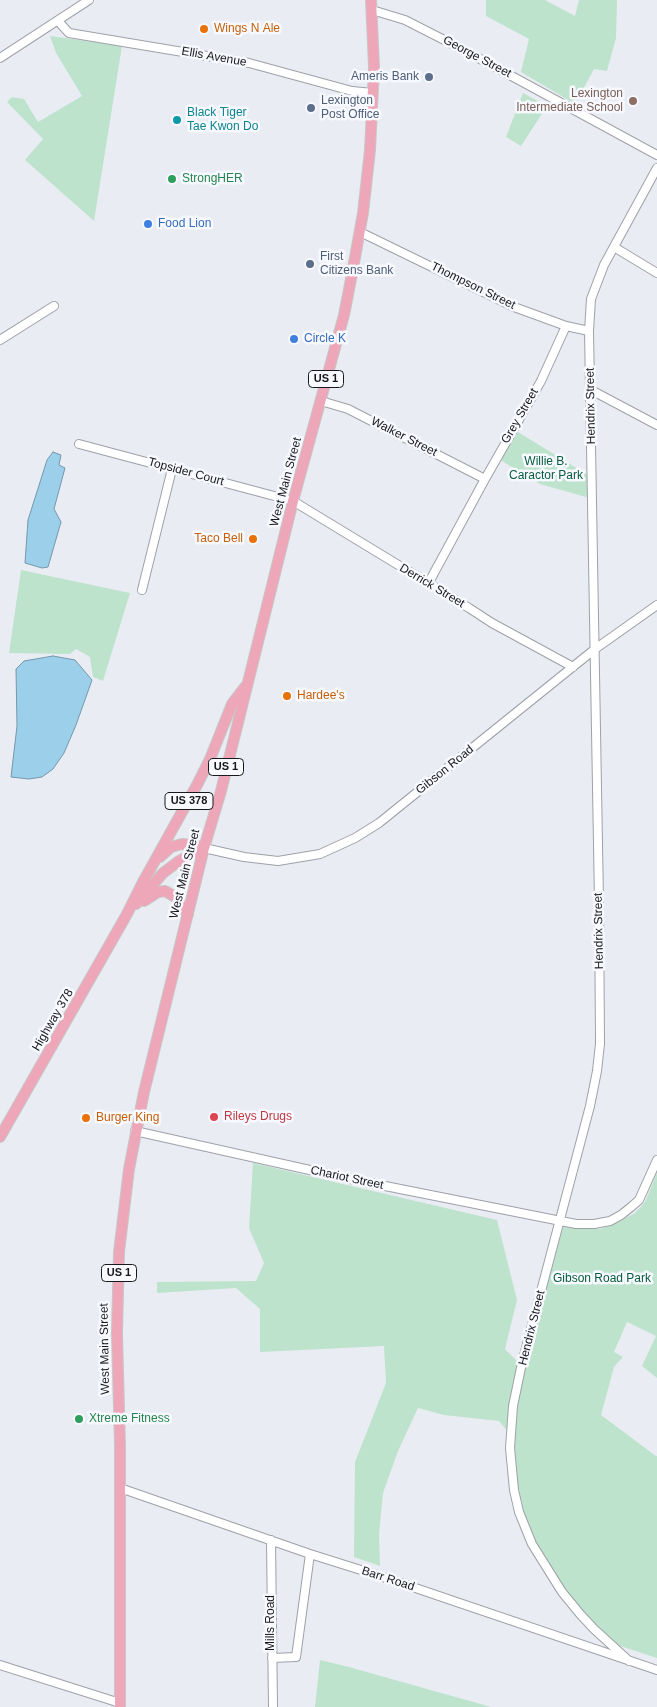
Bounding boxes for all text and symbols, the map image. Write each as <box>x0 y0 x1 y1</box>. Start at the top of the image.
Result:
place label: Wings N Ale <box>214 22 280 36</box>
marker: Wings N Ale <box>198 23 210 35</box>
street label: George Street <box>440 33 514 81</box>
street label: Ellis Avenue <box>180 44 248 70</box>
place label: Ameris Bank <box>351 70 419 84</box>
marker: Ameris Bank <box>423 71 435 83</box>
place label: Lexington Intermediate School <box>516 87 623 115</box>
place label: Lexington Post Office <box>321 94 379 122</box>
marker: Lexington Intermediate School <box>627 95 639 107</box>
marker: Lexington Post Office <box>305 102 317 114</box>
place label: Black Tiger Tae Kwon Do <box>187 106 258 134</box>
marker: Black Tiger Tae Kwon Do <box>171 114 183 126</box>
place label: StrongHER <box>182 172 243 186</box>
marker: StrongHER <box>166 173 178 185</box>
place label: Food Lion <box>158 217 211 231</box>
marker: Food Lion <box>142 218 154 230</box>
place label: First Citizens Bank <box>320 250 393 278</box>
marker: First Citizens Bank <box>304 258 316 270</box>
street label: Thompson Street <box>428 259 518 313</box>
place label: Circle K <box>304 332 346 346</box>
marker: Circle K <box>288 333 300 345</box>
street label: Hendrix Street <box>583 368 599 444</box>
road number: US 1 <box>308 370 344 388</box>
street label: Grey Street <box>498 386 542 446</box>
street label: Walker Street <box>369 414 439 460</box>
street label: West Main Street <box>267 436 305 528</box>
street label: Topsider Court <box>146 455 226 489</box>
park label: Willie B. Caractor Park <box>509 455 583 483</box>
place label: Taco Bell <box>194 532 243 546</box>
marker: Taco Bell <box>247 533 259 545</box>
street label: Derrick Street <box>397 561 467 611</box>
place label: Hardee's <box>297 689 345 703</box>
marker: Hardee's <box>281 690 293 702</box>
street label: Gibson Road <box>413 742 477 798</box>
road number: US 1 <box>208 759 244 776</box>
road number: US 378 <box>165 792 213 809</box>
street label: West Main Street <box>167 828 203 920</box>
street label: Hendrix Street <box>591 893 607 969</box>
street label: Highway 378 <box>29 986 77 1054</box>
place label: Rileys Drugs <box>224 1110 292 1124</box>
place label: Burger King <box>96 1111 159 1125</box>
marker: Rileys Drugs <box>208 1111 220 1123</box>
marker: Burger King <box>80 1112 92 1124</box>
street label: Chariot Street <box>309 1163 385 1193</box>
road number: US 1 <box>102 1264 136 1282</box>
park label: Gibson Road Park <box>553 1272 651 1286</box>
street label: Hendrix Street <box>516 1289 548 1367</box>
street label: West Main Street <box>97 1303 113 1395</box>
place label: Xtreme Fitness <box>89 1412 170 1426</box>
marker: Xtreme Fitness <box>73 1413 85 1425</box>
street label: Barr Road <box>360 1564 416 1594</box>
street label: Mills Road <box>264 1595 278 1651</box>

